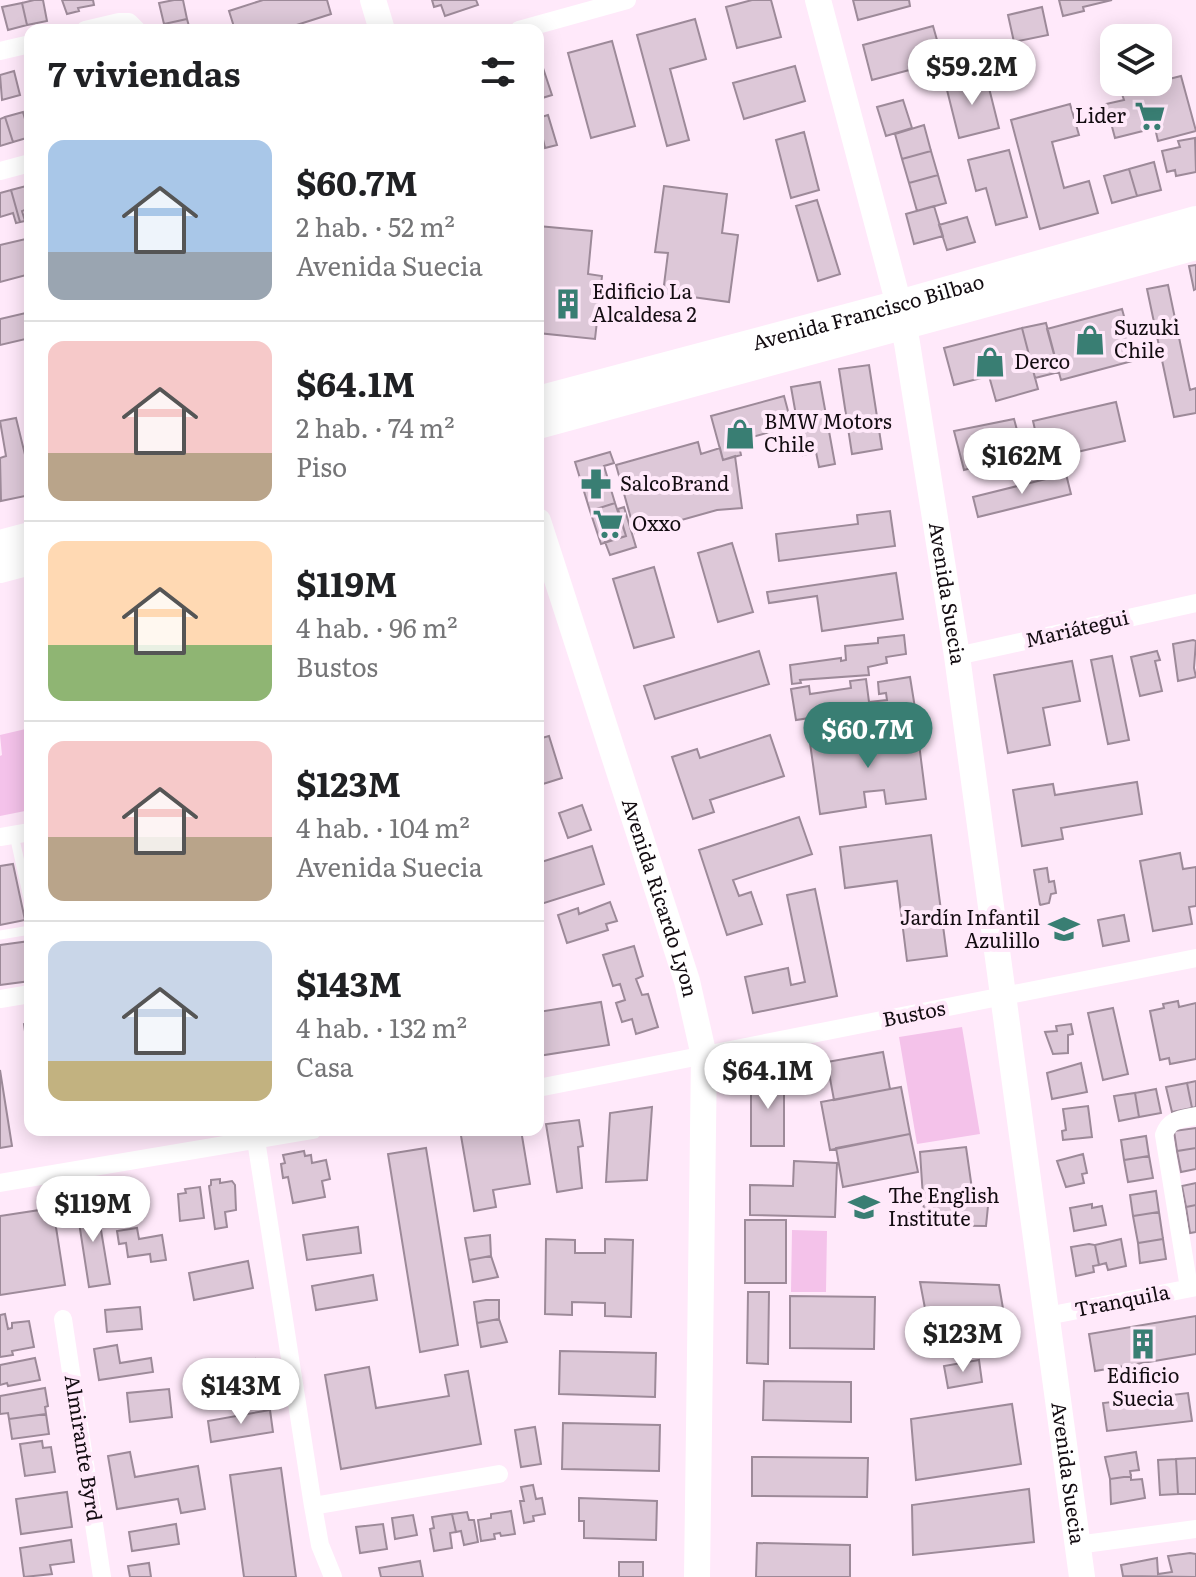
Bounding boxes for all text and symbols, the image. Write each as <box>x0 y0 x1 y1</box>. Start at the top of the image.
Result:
map controls <box>1100 24 1172 96</box>
button: layers <box>1100 24 1172 96</box>
pin: $59.2M <box>907 39 1037 107</box>
text: $59.2M <box>926 45 1018 84</box>
text: 7 viviendas <box>48 47 241 97</box>
icon: filters <box>476 50 520 94</box>
place label: Lider <box>1075 99 1127 129</box>
supermarket icon: Lider <box>1133 99 1167 133</box>
text: $60.7M <box>296 156 418 206</box>
icon: home <box>112 172 208 268</box>
text: 2 hab. · 52 m² <box>296 206 455 245</box>
text: Avenida Suecia <box>296 245 483 284</box>
street label: Avenida Francisco Bilbao <box>749 265 987 356</box>
place label: Edificio La Alcaldesa 2 <box>592 275 697 328</box>
building icon: Edificio La Alcaldesa 2 <box>551 287 585 321</box>
place label: Suzuki Chile <box>1114 311 1180 364</box>
shop icon: Suzuki Chile <box>1073 323 1107 357</box>
shop icon: Derco <box>973 345 1007 379</box>
place label: Derco <box>1014 345 1070 375</box>
text: $64.1M <box>296 357 415 407</box>
icon: home <box>112 373 208 469</box>
place label: BMW Motors Chile <box>764 405 892 458</box>
text: 2 hab. · 74 m² <box>296 407 455 446</box>
shop icon: BMW Motors Chile <box>723 417 757 451</box>
pin: $162M <box>966 428 1078 496</box>
text: $162M <box>981 434 1063 473</box>
text: Piso <box>296 446 347 485</box>
pharmacy icon: SalcoBrand <box>579 467 613 501</box>
place label: SalcoBrand <box>620 467 729 497</box>
supermarket icon: Oxxo <box>591 507 625 541</box>
place label: Oxxo <box>632 507 681 537</box>
street label: Avenida Suecia <box>923 520 975 666</box>
text: $119M <box>296 557 398 607</box>
icon: home <box>112 573 208 669</box>
street label: Mariátegui <box>1022 601 1132 654</box>
text: 4 hab. · 96 m² <box>296 607 458 646</box>
text: Bustos <box>296 646 378 685</box>
pin: $60.7M <box>803 702 933 770</box>
text: $60.7M <box>821 708 915 747</box>
text: $123M <box>296 757 401 807</box>
icon: home <box>112 773 208 869</box>
street label: Avenida Ricardo Lyon <box>616 794 707 1000</box>
text: 4 hab. · 104 m² <box>296 807 470 846</box>
text: Avenida Suecia <box>296 846 483 885</box>
place label: Jardín Infantil Azulillo <box>900 901 1040 954</box>
school or university icon: Jardín Infantil Azulillo <box>1047 912 1081 946</box>
text: $143M <box>296 957 402 1007</box>
icon: home <box>112 973 208 1069</box>
street label: Bustos <box>880 991 947 1033</box>
text: 4 hab. · 132 m² <box>296 1007 467 1046</box>
pin: $64.1M <box>703 1043 833 1111</box>
text: Casa <box>296 1046 353 1085</box>
text: $64.1M <box>722 1049 814 1088</box>
pin: $119M <box>37 1176 149 1244</box>
place label: The English Institute <box>888 1179 1000 1232</box>
text: $119M <box>54 1182 132 1221</box>
school or university icon: The English Institute <box>847 1190 881 1224</box>
street label: Tranquila <box>1072 1275 1172 1323</box>
pin: $123M <box>907 1306 1019 1374</box>
text: $123M <box>923 1312 1003 1351</box>
building icon: Edificio Suecia <box>1126 1327 1160 1361</box>
pin: $143M <box>185 1358 297 1426</box>
place label: Edificio Suecia <box>1107 1359 1179 1412</box>
text: $143M <box>200 1364 282 1403</box>
street label: Almirante Byrd <box>59 1372 111 1523</box>
street label: Avenida Suecia <box>1045 1400 1094 1546</box>

